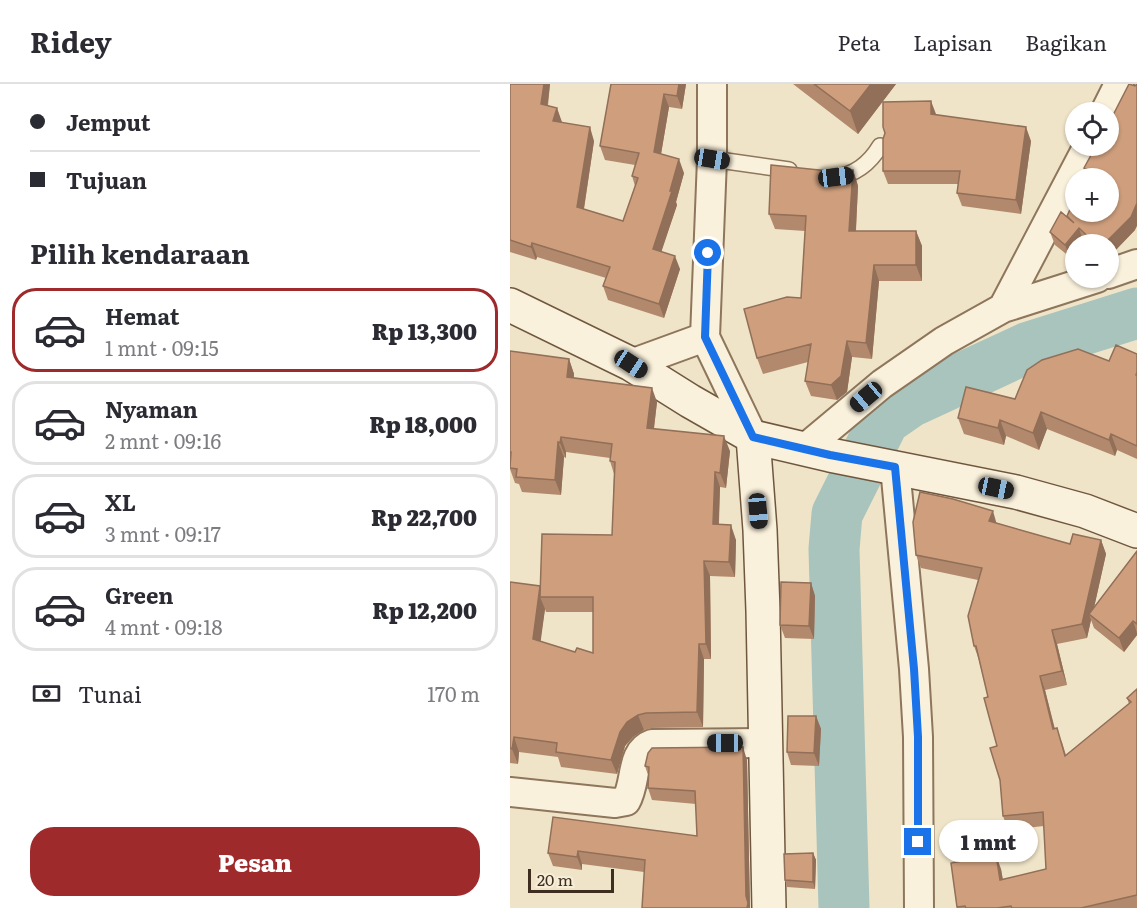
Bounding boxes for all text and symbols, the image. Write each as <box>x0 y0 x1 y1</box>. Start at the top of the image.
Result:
text: Ridey <box>30 20 112 62</box>
text: Peta <box>838 26 880 57</box>
text: Lapisan <box>913 26 992 57</box>
text: Bagikan <box>1025 26 1107 57</box>
map controls <box>1065 102 1119 288</box>
button: locate <box>1065 102 1119 156</box>
text: Jemput <box>66 105 150 138</box>
car <box>693 147 731 171</box>
text: Tujuan <box>66 163 147 196</box>
car <box>817 166 855 188</box>
button: + <box>1065 168 1119 222</box>
text: Pilih kendaraan <box>30 232 250 272</box>
button: − <box>1065 234 1119 288</box>
route start <box>694 239 721 266</box>
text: Hemat <box>105 299 179 332</box>
icon: car <box>33 303 87 357</box>
text: Rp 13,300 <box>372 314 477 347</box>
text: 1 mnt · 09:15 <box>105 332 219 362</box>
car <box>611 347 651 381</box>
car <box>846 379 886 415</box>
text: Nyaman <box>105 392 198 425</box>
icon: car <box>33 396 87 450</box>
text: Rp 18,000 <box>369 407 477 440</box>
text: 2 mnt · 09:16 <box>105 425 221 455</box>
car <box>977 475 1015 501</box>
text: XL <box>105 485 136 518</box>
icon: car <box>33 489 87 543</box>
car <box>747 492 769 530</box>
text: Rp 22,700 <box>371 500 477 533</box>
text: 3 mnt · 09:17 <box>105 518 221 548</box>
text: Green <box>105 578 174 611</box>
icon: car <box>33 582 87 636</box>
text: Rp 12,200 <box>372 593 477 626</box>
text: 4 mnt · 09:18 <box>105 611 222 641</box>
icon: cash <box>30 677 63 710</box>
text: Tunai <box>78 677 142 710</box>
text: 170 m <box>427 678 480 708</box>
car <box>707 734 743 752</box>
callout: 1 mnt <box>939 821 1038 863</box>
text: 1 mnt <box>961 826 1016 856</box>
button: Pesan <box>30 827 480 896</box>
route end <box>904 828 931 855</box>
scale bar <box>528 866 614 894</box>
text: 20 m <box>537 867 573 891</box>

